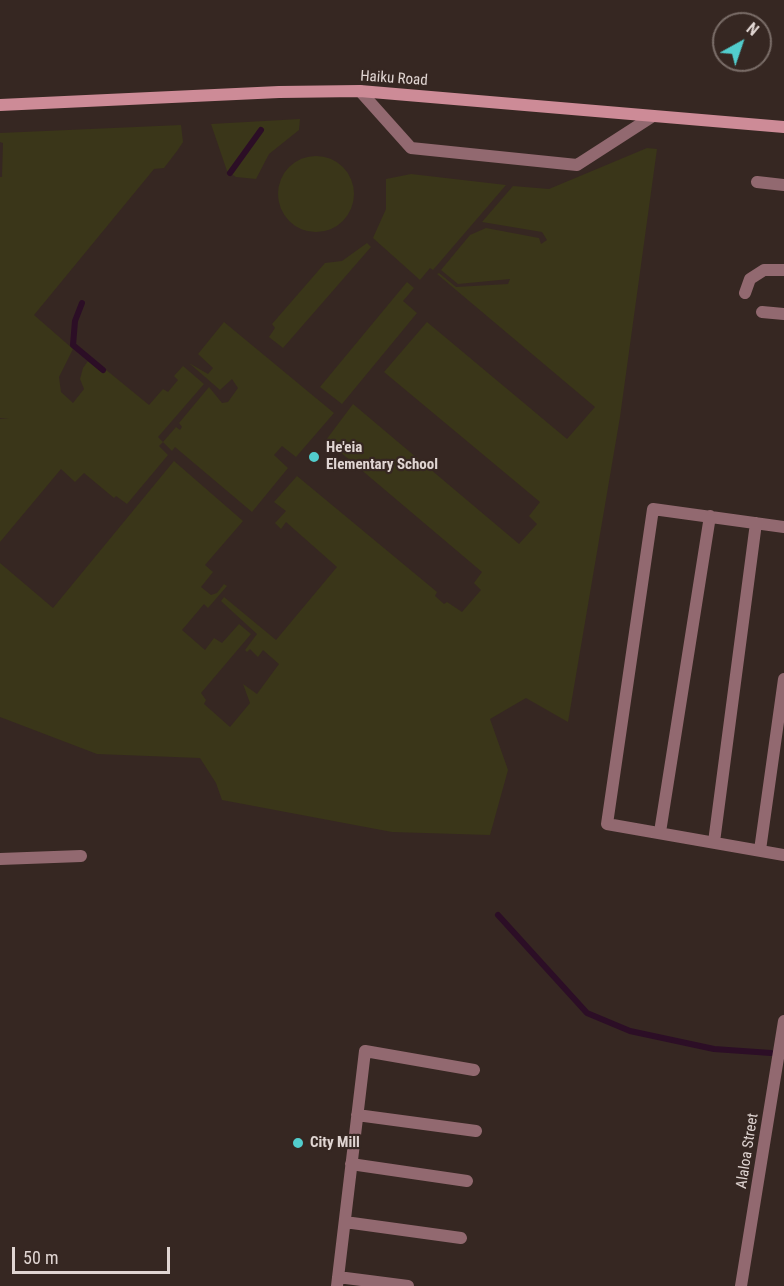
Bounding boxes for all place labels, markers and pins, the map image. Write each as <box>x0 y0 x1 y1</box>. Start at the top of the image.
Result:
place label: He'eia Elementary School <box>326 439 438 474</box>
marker: He'eia Elementary School <box>307 450 321 464</box>
place label: City Mill <box>310 1134 360 1152</box>
marker: City Mill <box>291 1136 305 1150</box>

